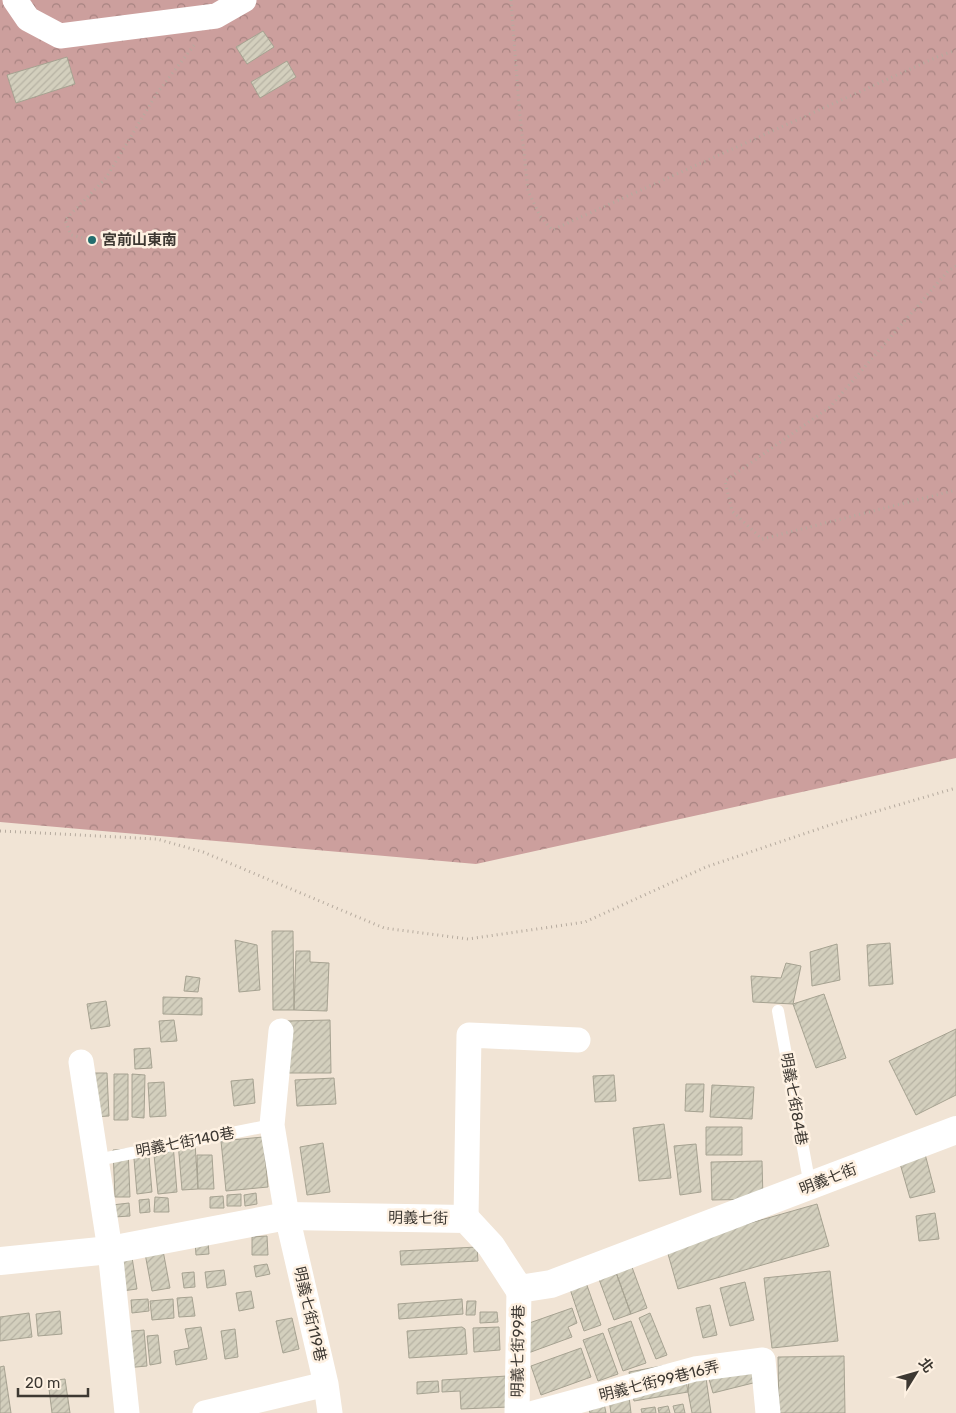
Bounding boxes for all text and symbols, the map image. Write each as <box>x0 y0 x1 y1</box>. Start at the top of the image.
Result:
place label: 宮前山東南 <box>102 231 177 249</box>
marker: 宮前山東南 <box>86 234 98 246</box>
street label: 明義七街84巷 <box>777 1051 811 1147</box>
street label: 明義七街140巷 <box>134 1124 236 1160</box>
street label: 明義七街 <box>797 1160 859 1198</box>
street label: 明義七街 <box>388 1208 448 1228</box>
street label: 明義七街119巷 <box>290 1265 330 1363</box>
street label: 明義七街99巷 <box>508 1304 528 1398</box>
north arrow <box>891 1348 941 1398</box>
text: 北 <box>915 1355 937 1376</box>
street label: 明義七街99巷16弄 <box>597 1357 721 1405</box>
scale bar <box>18 1366 88 1398</box>
text: 20 m <box>25 1374 60 1392</box>

